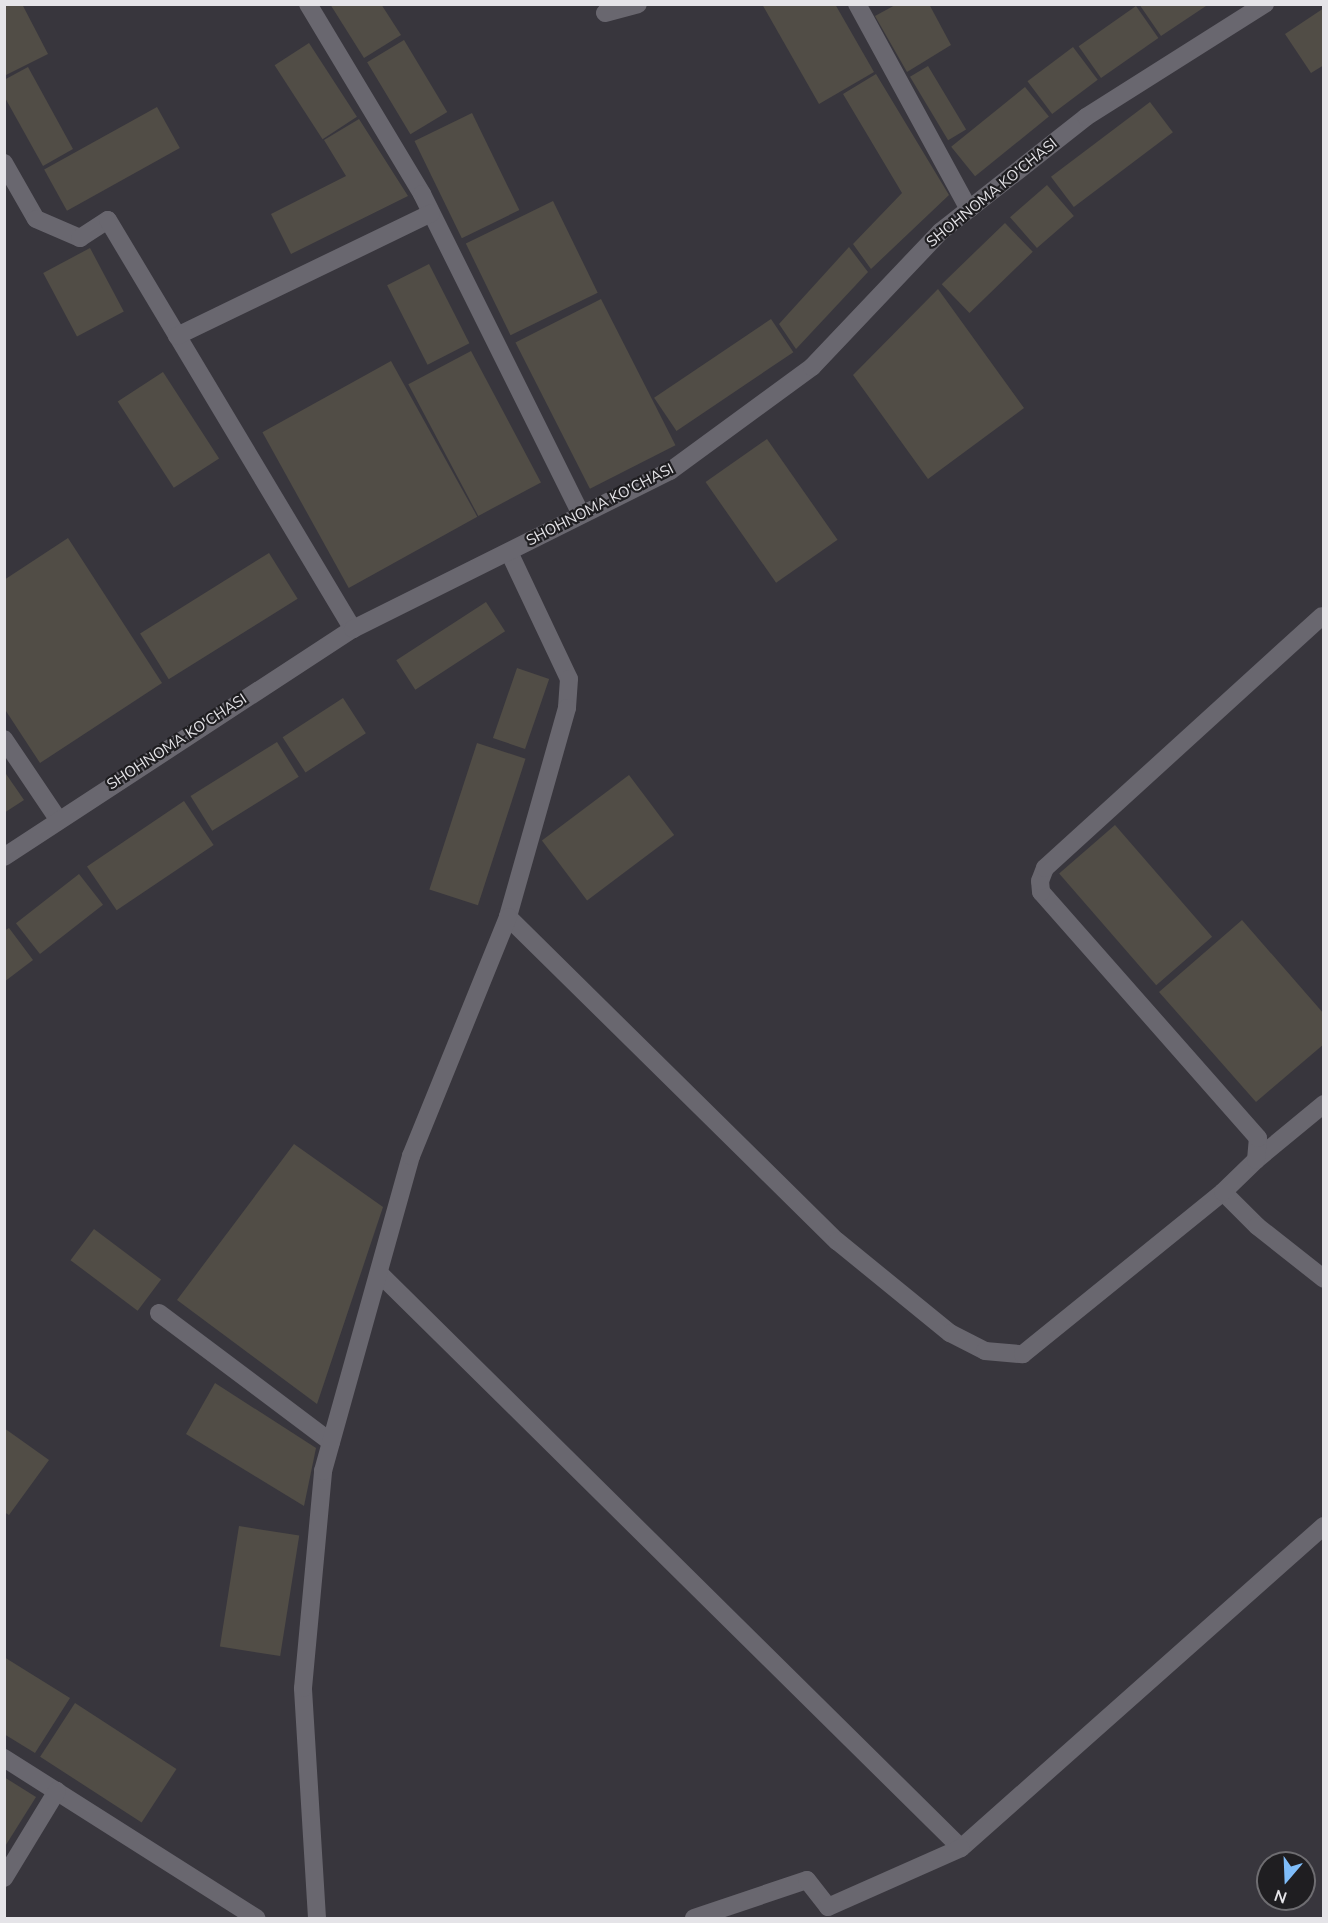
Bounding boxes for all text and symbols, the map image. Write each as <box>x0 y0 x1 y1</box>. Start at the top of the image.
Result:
street label: SHOHNOMA KO'CHASI <box>923 135 1061 251</box>
street label: SHOHNOMA KO'CHASI <box>523 460 677 550</box>
street label: SHOHNOMA KO'CHASI <box>104 690 250 794</box>
north arrow <box>1256 1851 1316 1911</box>
text: N <box>1272 1884 1290 1908</box>

